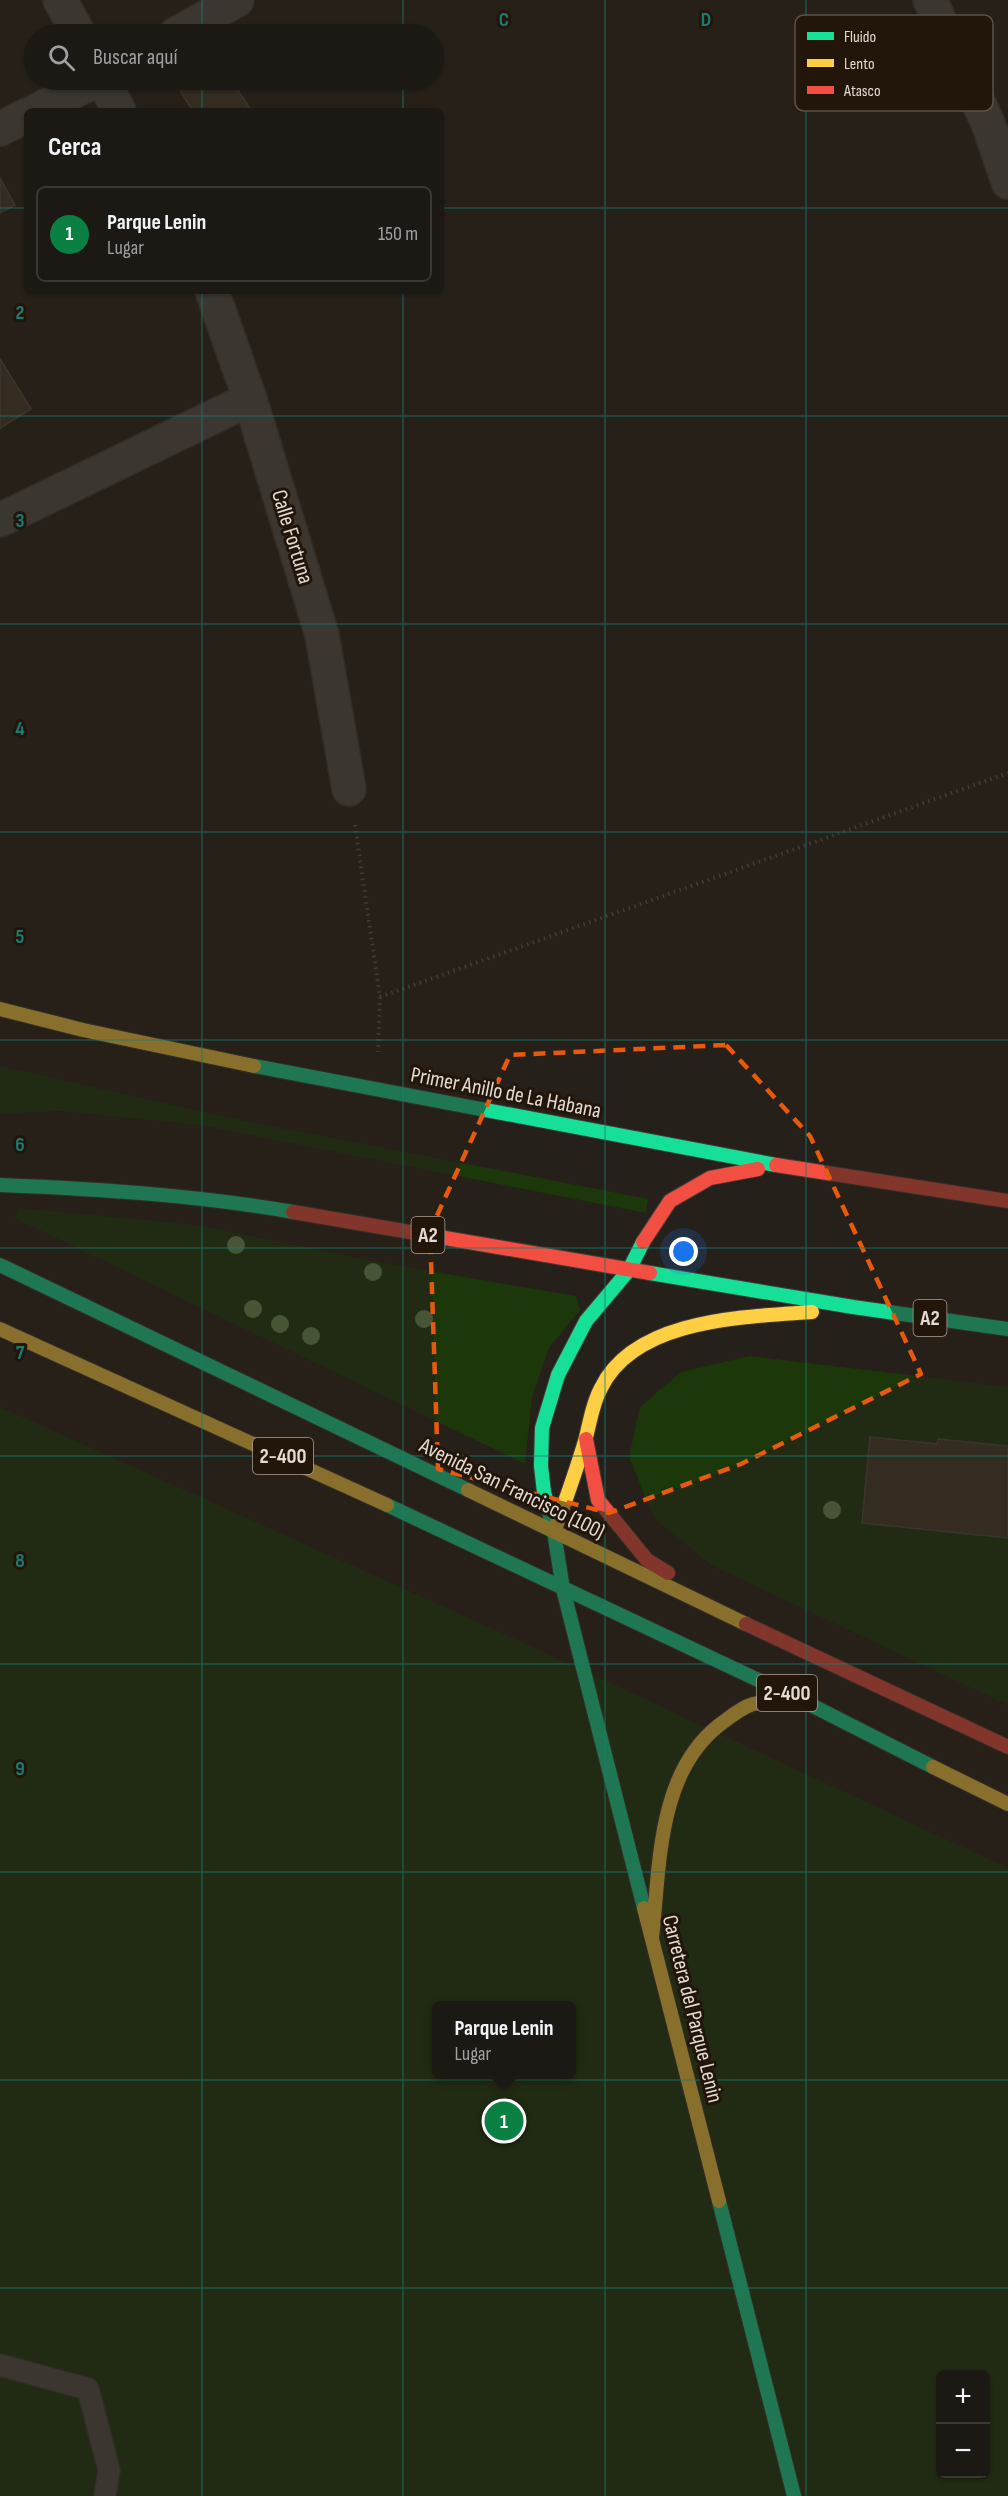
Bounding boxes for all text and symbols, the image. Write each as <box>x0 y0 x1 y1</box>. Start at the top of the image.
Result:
text: C <box>499 8 509 32</box>
text: D <box>701 8 711 32</box>
legend <box>795 15 993 111</box>
search box <box>24 24 444 90</box>
text: Fluido <box>844 28 876 47</box>
icon: search <box>45 41 78 74</box>
text: Buscar aquí <box>93 44 178 71</box>
text: Lento <box>844 55 875 74</box>
text: Atasco <box>843 82 881 101</box>
text: Cerca <box>48 132 101 163</box>
text: Parque Lenin <box>107 209 206 236</box>
text: 1 <box>66 222 73 246</box>
text: 150 m <box>378 222 418 246</box>
text: Lugar <box>107 236 144 260</box>
text: 2 <box>16 301 24 325</box>
street label: Calle Fortuna <box>265 487 319 587</box>
text: 3 <box>16 509 25 533</box>
text: 4 <box>15 717 25 741</box>
text: 5 <box>16 925 25 949</box>
street label: Primer Anillo de La Habana <box>409 1061 603 1125</box>
text: 6 <box>15 1133 25 1157</box>
road number: A2 <box>412 1217 444 1253</box>
your location <box>669 1237 698 1266</box>
road number: A2 <box>914 1300 946 1336</box>
text: 7 <box>16 1341 25 1365</box>
street label: Avenida San Francisco (100) <box>414 1432 609 1546</box>
road number: 2-400 <box>253 1438 313 1474</box>
text: 8 <box>15 1549 25 1573</box>
road number: 2-400 <box>757 1675 817 1711</box>
text: 9 <box>15 1757 25 1781</box>
street label: Carretera del Parque Lenin <box>656 1912 728 2106</box>
popup <box>432 2001 576 2079</box>
text: Parque Lenin <box>454 2015 554 2042</box>
text: Lugar <box>454 2042 491 2066</box>
pin: 1 <box>484 2098 524 2144</box>
map controls <box>936 2370 990 2478</box>
button: + <box>936 2370 990 2424</box>
button: − <box>936 2424 990 2478</box>

